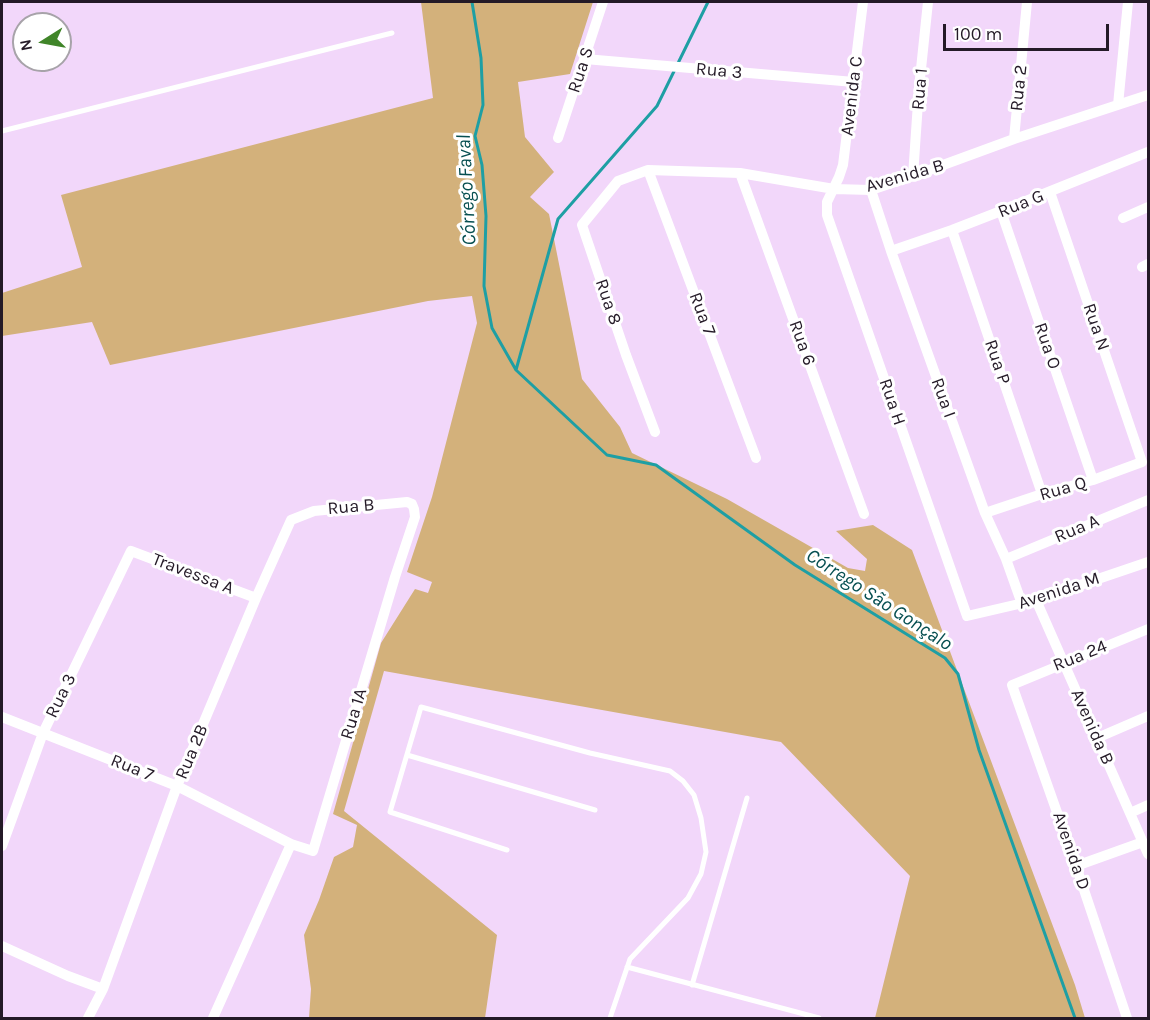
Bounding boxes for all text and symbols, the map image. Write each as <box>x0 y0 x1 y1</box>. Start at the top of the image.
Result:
north arrow <box>12 12 72 72</box>
scale bar <box>946 12 1112 50</box>
text: 100 m <box>954 23 1002 45</box>
text: N <box>15 38 36 53</box>
street label: Rua S <box>563 44 599 96</box>
street label: Avenida C <box>836 55 868 137</box>
street label: Rua 3 <box>695 58 743 84</box>
street label: Rua 2 <box>1006 64 1032 112</box>
street label: Rua 1 <box>907 67 933 111</box>
water label: Córrego Faval <box>452 134 482 246</box>
street label: Avenida B <box>863 155 947 197</box>
street label: Rua G <box>995 185 1047 223</box>
street label: Rua 8 <box>590 276 626 328</box>
street label: Rua 7 <box>684 289 720 339</box>
street label: Rua N <box>1078 301 1114 353</box>
street label: Rua 6 <box>784 317 820 369</box>
street label: Rua O <box>1029 320 1065 372</box>
street label: Rua P <box>979 337 1015 387</box>
street label: Rua I <box>926 375 960 421</box>
street label: Rua H <box>874 376 910 428</box>
street label: Rua Q <box>1037 472 1089 506</box>
street label: Rua B <box>327 494 375 520</box>
street label: Rua A <box>1051 510 1103 548</box>
water label: Córrego São Gonçalo <box>801 544 957 656</box>
street label: Travessa A <box>149 549 237 599</box>
street label: Avenida M <box>1015 568 1103 614</box>
street label: Rua 24 <box>1050 635 1110 677</box>
street label: Rua 3 <box>41 670 81 722</box>
street label: Rua 1A <box>336 686 372 742</box>
street label: Avenida B <box>1066 686 1118 768</box>
street label: Rua 2B <box>171 721 213 783</box>
street label: Rua 7 <box>107 750 157 786</box>
street label: Avenida D <box>1048 809 1094 893</box>

